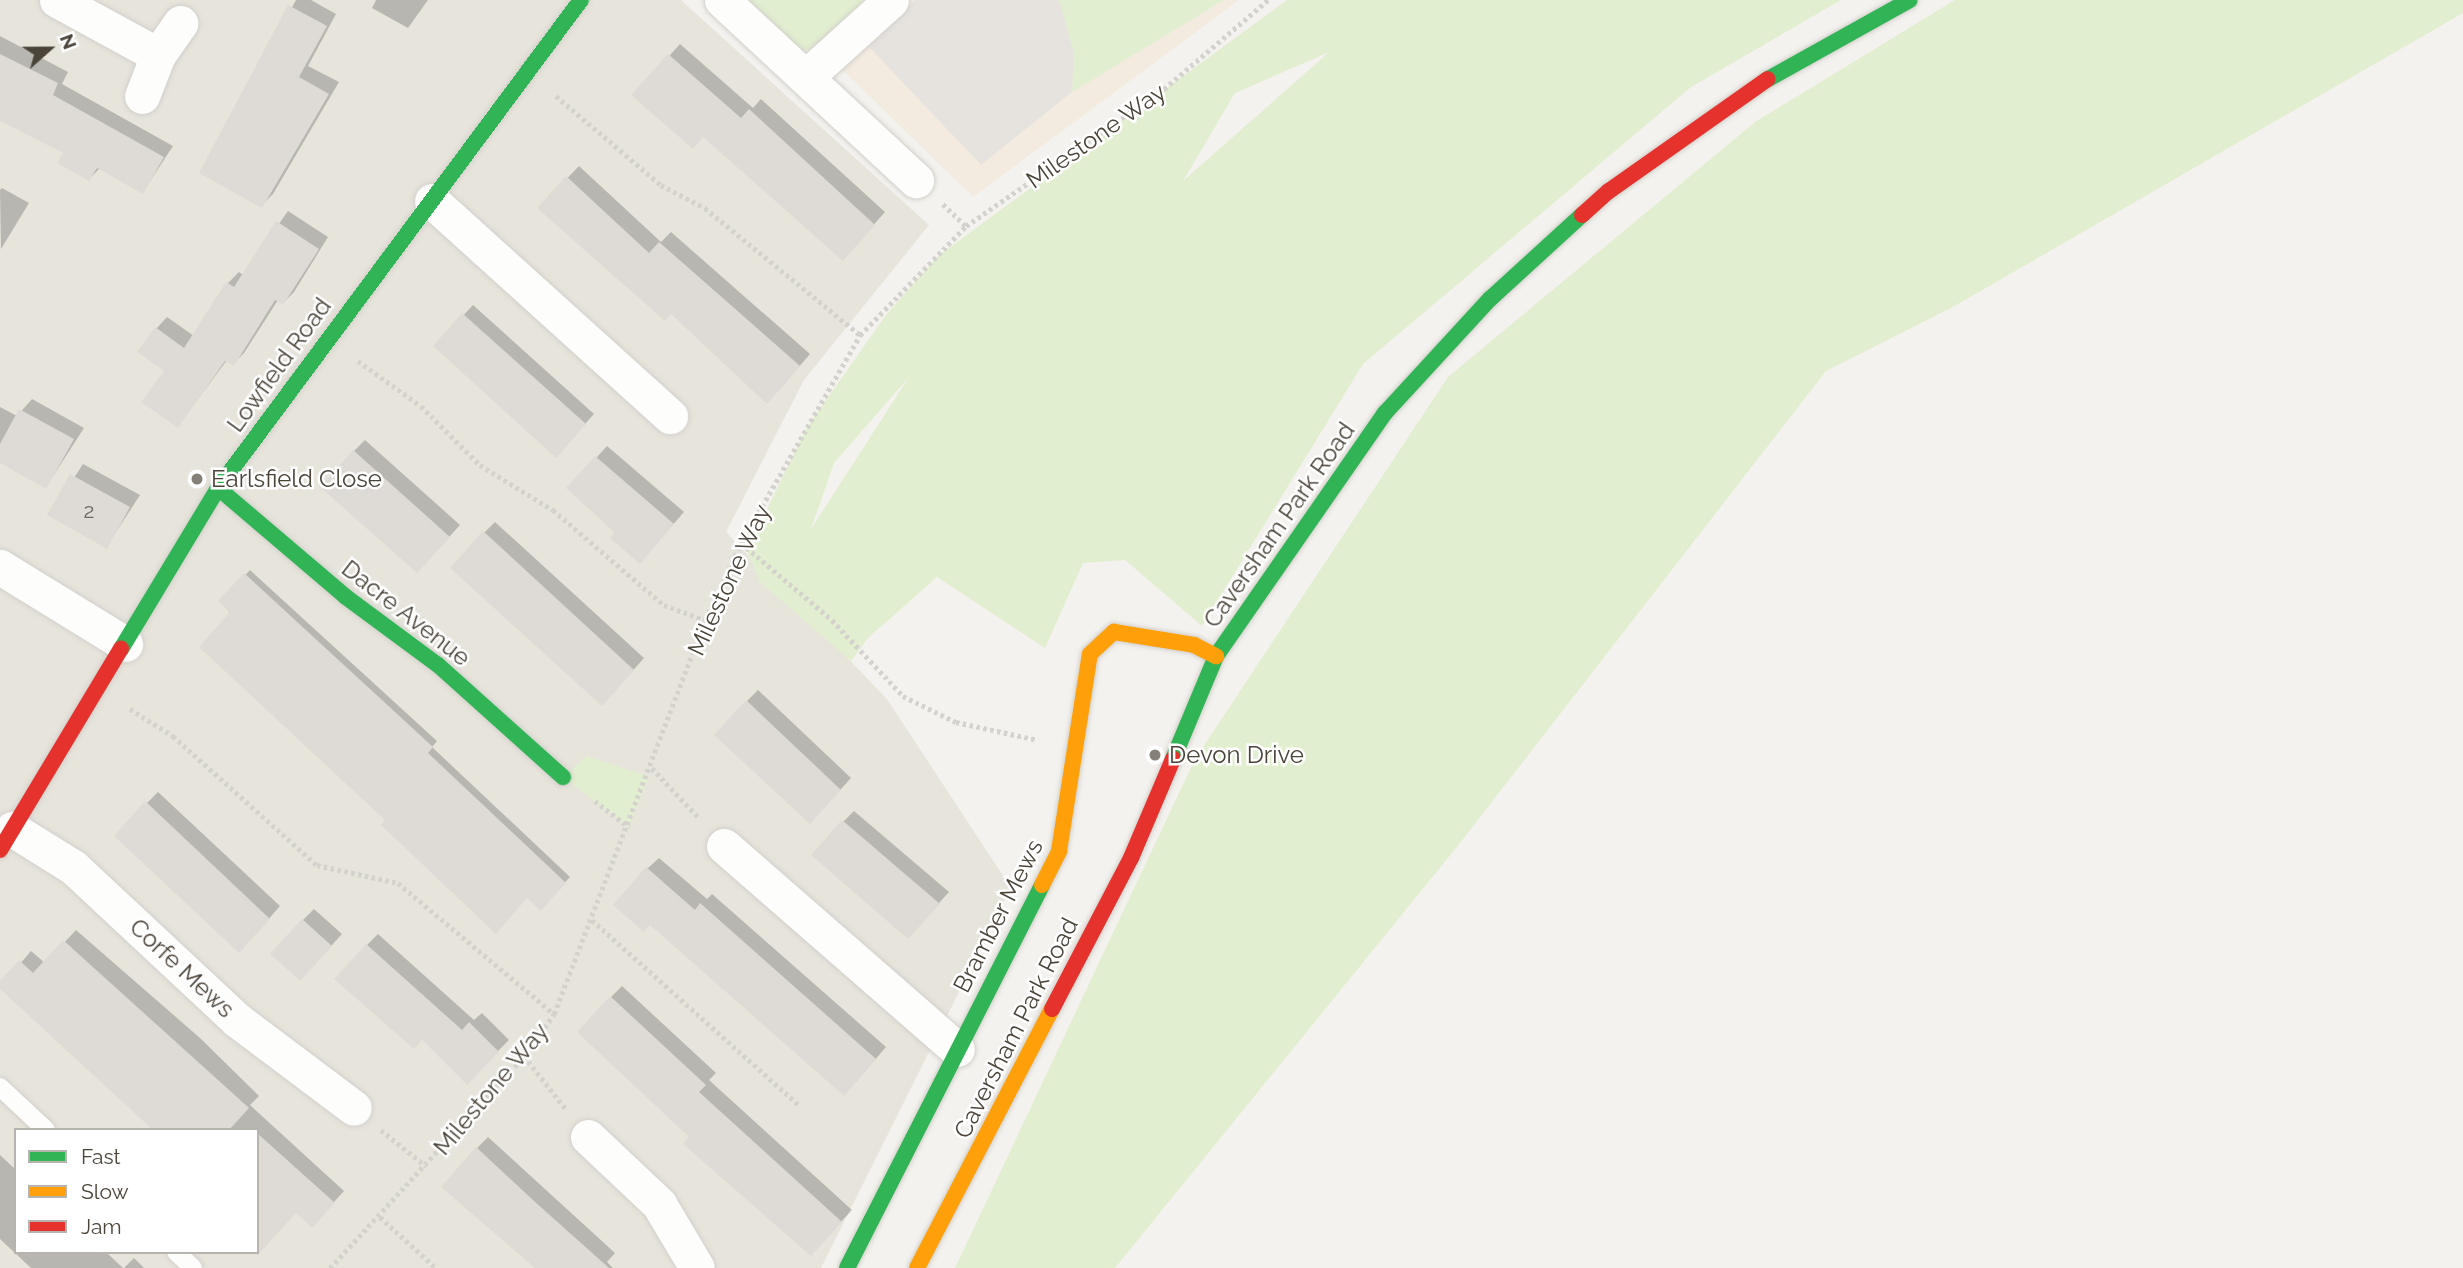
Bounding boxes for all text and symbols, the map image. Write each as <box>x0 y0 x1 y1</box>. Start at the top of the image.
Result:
north arrow <box>14 14 84 84</box>
text: N <box>56 31 81 52</box>
street label: Milestone Way <box>1020 77 1172 195</box>
street label: Lowfield Road <box>221 292 337 438</box>
street label: Caversham Park Road <box>1197 417 1361 633</box>
place label: Earlsfield Close <box>211 465 382 493</box>
marker: Earlsfield Close <box>189 471 205 487</box>
house number: 2 <box>84 498 94 524</box>
street label: Milestone Way <box>681 499 777 661</box>
street label: Dacre Avenue <box>336 554 476 672</box>
place label: Devon Drive <box>1169 741 1304 769</box>
marker: Devon Drive <box>1147 747 1163 763</box>
street label: Bramber Mews <box>947 834 1049 998</box>
street label: Corfe Mews <box>124 912 240 1024</box>
street label: Caversham Park Road <box>948 913 1084 1143</box>
street label: Milestone Way <box>427 1017 555 1161</box>
legend <box>14 1128 259 1254</box>
text: Fast <box>81 1144 121 1169</box>
text: Slow <box>81 1179 129 1204</box>
text: Jam <box>81 1214 122 1239</box>

